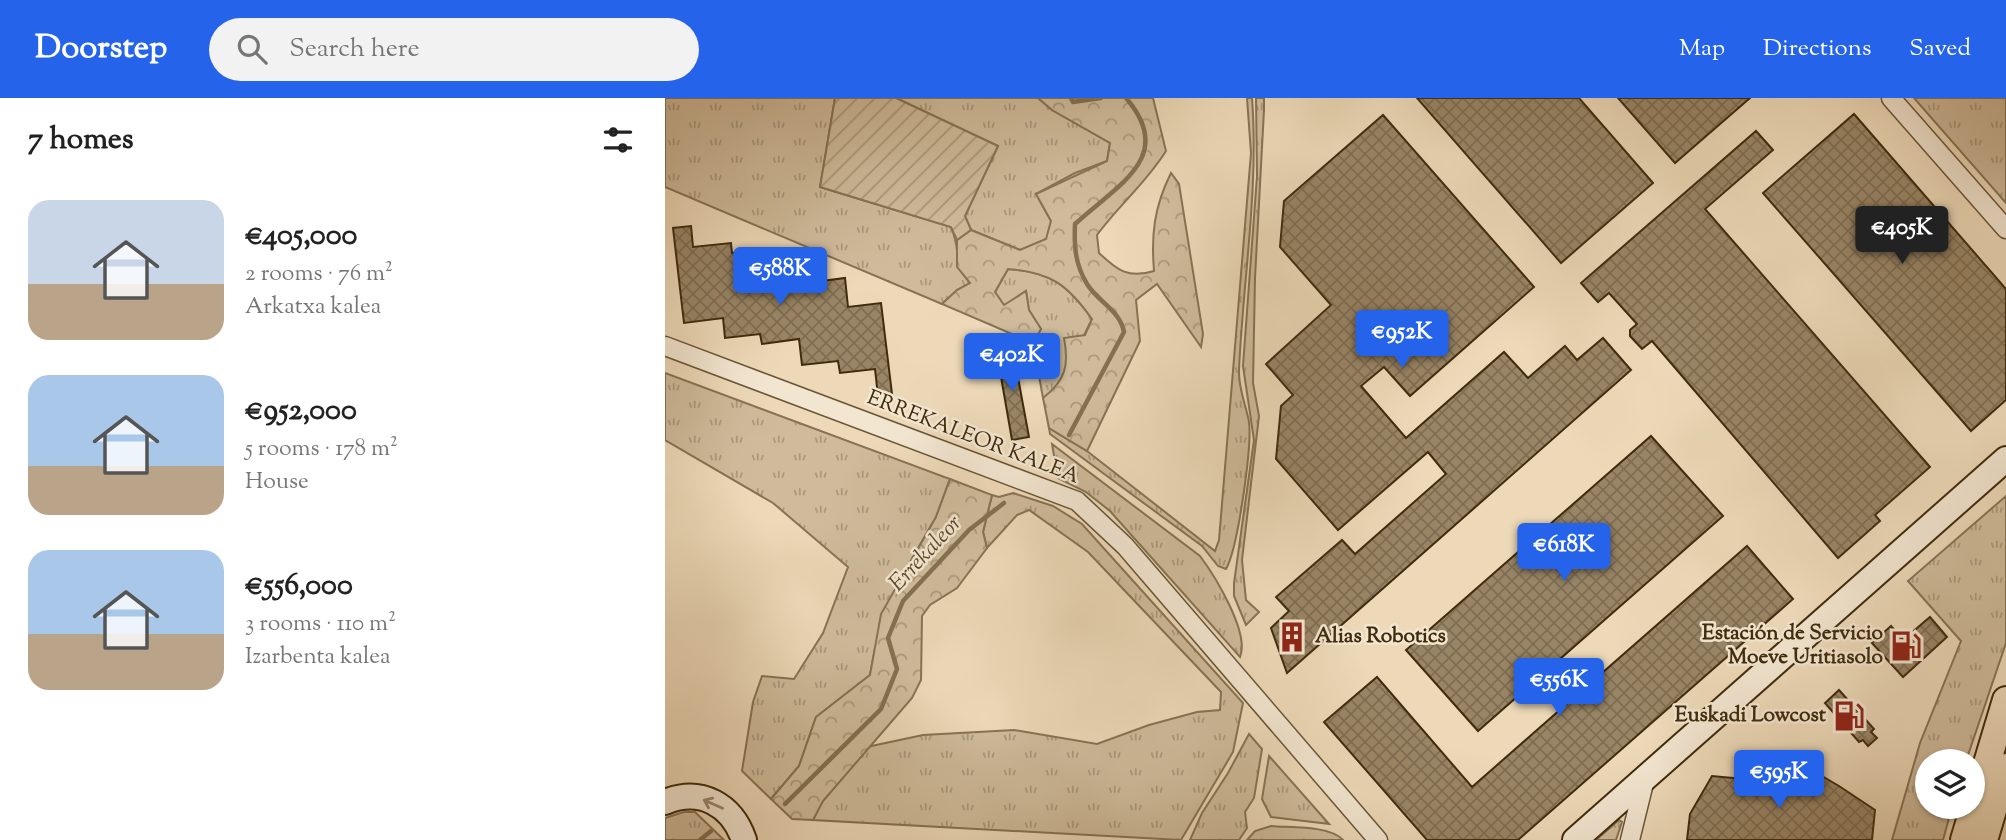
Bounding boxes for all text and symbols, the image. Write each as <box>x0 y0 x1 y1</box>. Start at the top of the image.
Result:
search box <box>209 18 699 81</box>
text: Doorstep <box>35 25 167 73</box>
icon: search <box>233 30 271 68</box>
text: Search here <box>289 31 420 68</box>
text: Map <box>1679 32 1725 66</box>
text: Directions <box>1763 32 1871 66</box>
text: Saved <box>1909 32 1971 66</box>
text: 7 homes <box>28 119 133 162</box>
icon: filters <box>599 121 637 159</box>
pin: €405K <box>1853 206 1951 266</box>
text: €405K <box>1871 212 1933 245</box>
text: €405,000 <box>245 215 357 258</box>
icon: home <box>84 228 168 312</box>
pin: €588K <box>731 248 829 307</box>
text: €588K <box>749 253 811 286</box>
text: 2 rooms · 76 m² <box>245 258 393 291</box>
text: Arkatxa kalea <box>245 291 381 324</box>
pin: €952K <box>1353 310 1451 370</box>
text: €952K <box>1372 316 1432 349</box>
pin: €402K <box>963 334 1061 393</box>
text: €402K <box>980 339 1044 372</box>
street label: ERREKALEOR KALEA <box>862 384 1084 492</box>
text: €952,000 <box>245 390 357 433</box>
icon: home <box>84 403 168 487</box>
text: 5 rooms · 178 m² <box>245 433 398 466</box>
text: House <box>245 466 309 499</box>
water label: Errekaleor <box>882 508 970 600</box>
pin: €618K <box>1515 524 1613 583</box>
text: €618K <box>1533 529 1595 562</box>
text: €556,000 <box>245 565 353 608</box>
icon: home <box>84 578 168 662</box>
text: 3 rooms · 110 m² <box>245 608 396 641</box>
place label: Estación de Servicio Moeve Uritiasolo <box>1702 619 1884 673</box>
building icon: Alias Robotics <box>1275 620 1309 654</box>
place label: Alias Robotics <box>1315 622 1446 652</box>
fuel station icon: Estación de Servicio Moeve Uritiasolo <box>1889 629 1923 663</box>
text: Izarbenta kalea <box>245 641 391 674</box>
pin: €556K <box>1510 658 1608 718</box>
text: €556K <box>1530 664 1588 697</box>
fuel station icon: Euskadi Lowcost <box>1832 699 1866 733</box>
place label: Euskadi Lowcost <box>1675 701 1827 731</box>
map controls <box>1915 749 1985 819</box>
button: layers <box>1915 749 1985 819</box>
pin: €595K <box>1730 750 1828 810</box>
text: €595K <box>1750 756 1808 789</box>
one-way arrow <box>703 797 724 810</box>

